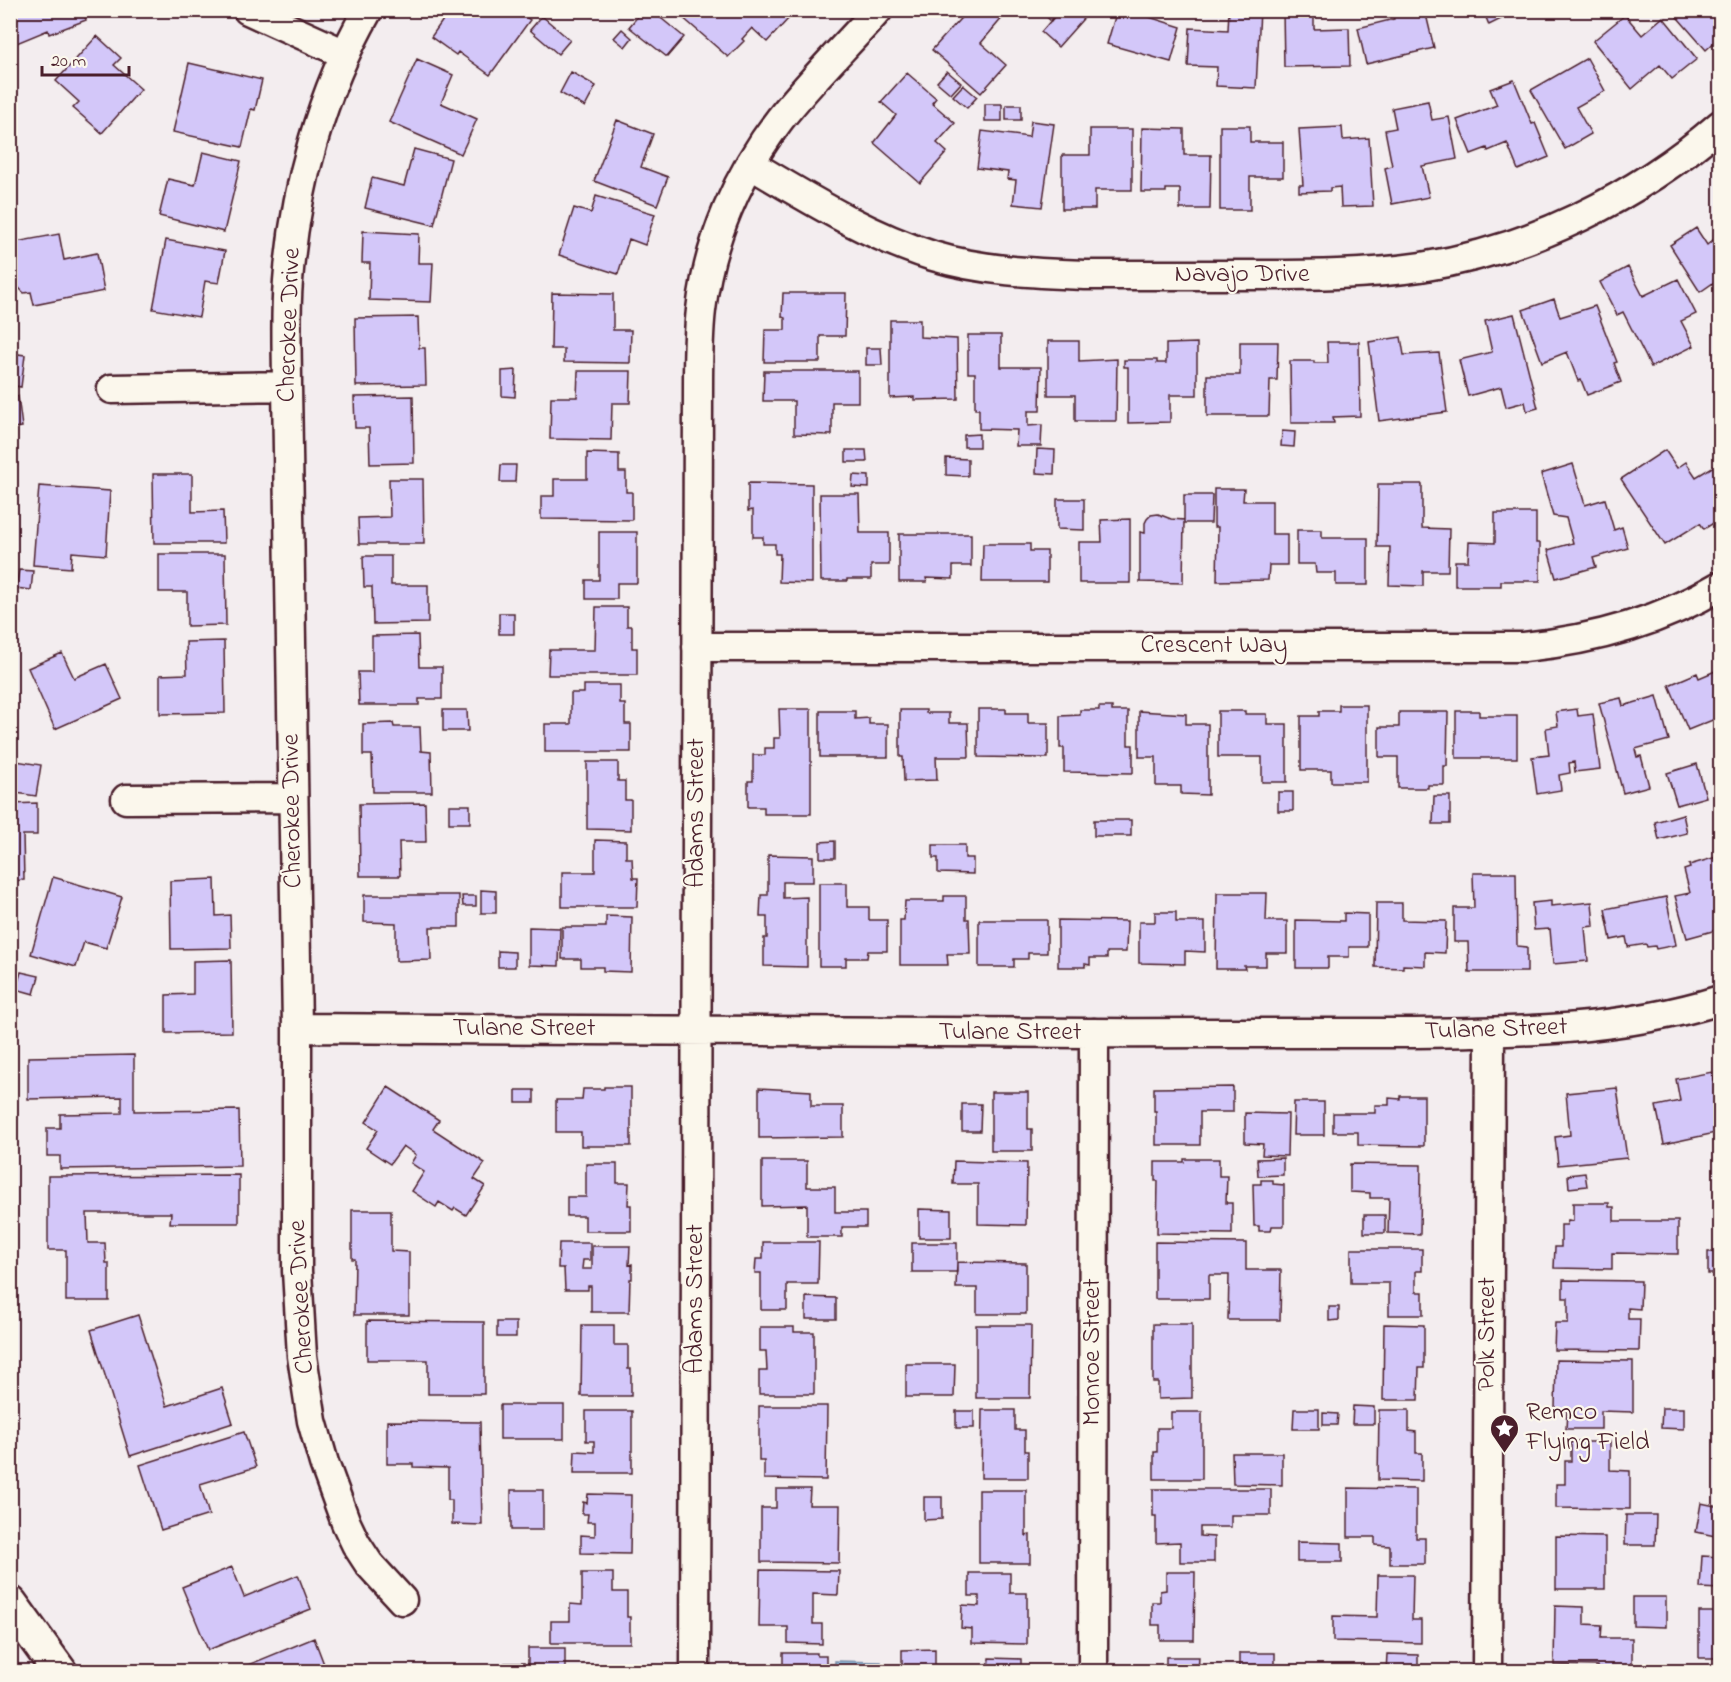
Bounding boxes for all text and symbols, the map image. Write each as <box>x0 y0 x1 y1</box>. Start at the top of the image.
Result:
scale bar <box>42 39 129 77</box>
text: 20 m <box>51 49 86 75</box>
street label: Cherokee Drive <box>268 247 312 403</box>
street label: Navajo Drive <box>1174 256 1310 294</box>
street label: Crescent Way <box>1140 627 1288 665</box>
street label: Cherokee Drive <box>273 733 313 889</box>
street label: Adams Street <box>678 738 716 888</box>
street label: Tulane Street <box>1424 1009 1568 1051</box>
street label: Tulane Street <box>452 1010 596 1048</box>
street label: Tulane Street <box>938 1014 1082 1052</box>
street label: Cherokee Drive <box>279 1218 325 1375</box>
street label: Adams Street <box>677 1224 715 1374</box>
street label: Polk Street <box>1469 1277 1507 1391</box>
street label: Monroe Street <box>1074 1278 1112 1426</box>
place label: Remco Flying Field <box>1525 1394 1650 1462</box>
place icon: Remco Flying Field <box>1489 1412 1521 1454</box>

